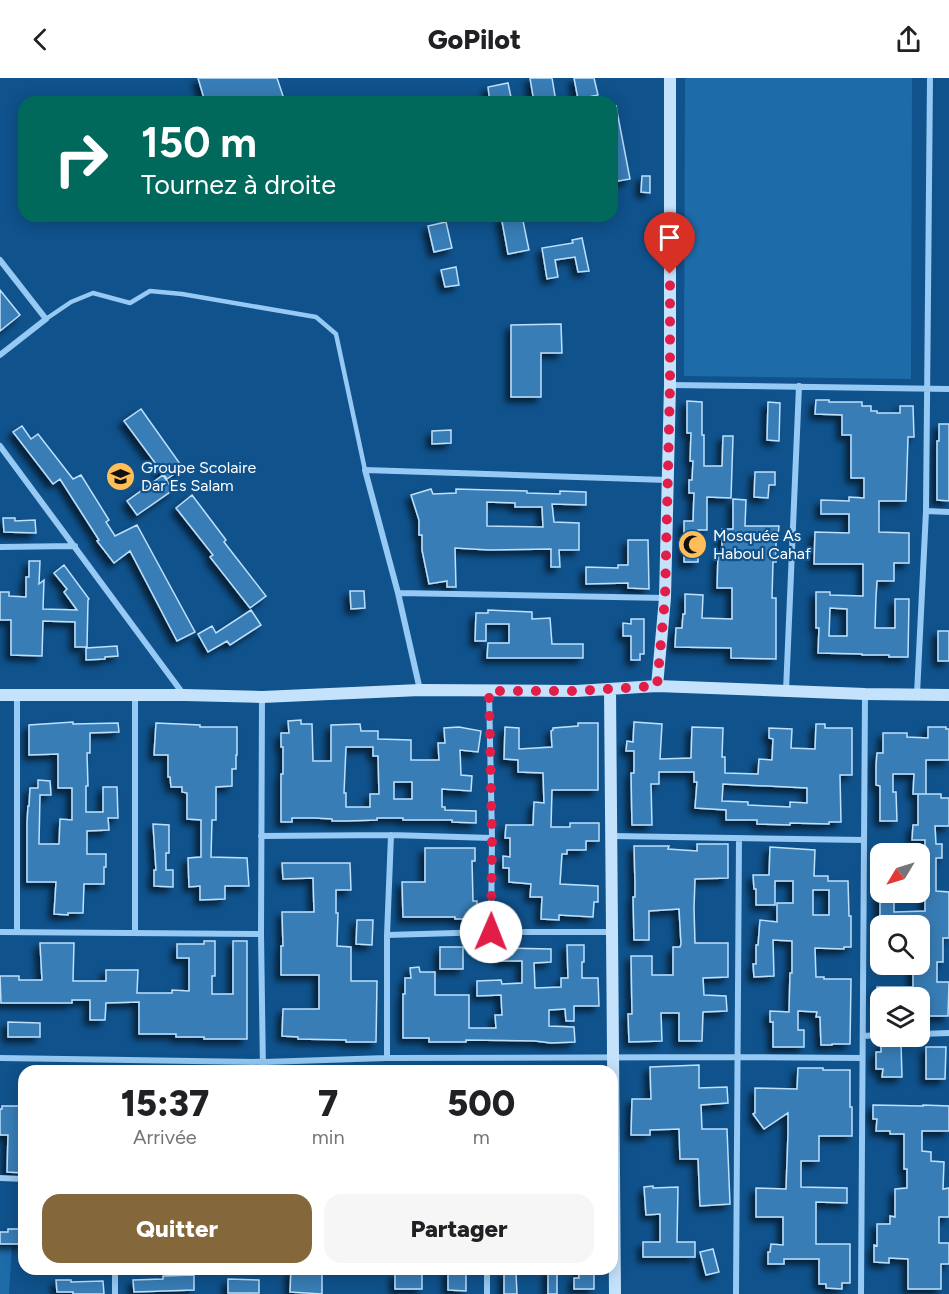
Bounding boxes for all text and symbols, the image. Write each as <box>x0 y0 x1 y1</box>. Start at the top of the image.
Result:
icon: back <box>24 23 57 56</box>
text: GoPilot <box>428 23 521 56</box>
icon: share <box>892 23 925 56</box>
text: 150 m <box>141 117 257 168</box>
icon: right <box>42 120 120 198</box>
text: Tournez à droite <box>141 168 336 201</box>
pin <box>644 212 695 274</box>
icon: arrive <box>653 221 686 254</box>
place label: Groupe Scolaire Dar Es Salam <box>141 458 256 495</box>
school or university icon: Groupe Scolaire Dar Es Salam <box>104 460 136 492</box>
place label: Mosquée As Haboul Cahaf <box>713 526 811 563</box>
mosque icon: Mosquée As Haboul Cahaf <box>676 528 708 560</box>
north arrow <box>870 843 930 903</box>
map controls <box>870 843 930 1047</box>
position arrow <box>459 900 523 964</box>
button: search <box>870 915 930 975</box>
button: layers <box>870 987 930 1047</box>
text: 15:37 <box>121 1082 209 1125</box>
text: 7 <box>318 1082 338 1125</box>
text: 500 <box>447 1082 515 1125</box>
text: Arrivée <box>133 1125 197 1149</box>
text: min <box>312 1125 345 1149</box>
text: m <box>473 1125 490 1149</box>
button: Quitter <box>42 1194 312 1263</box>
button: Partager <box>324 1194 594 1263</box>

